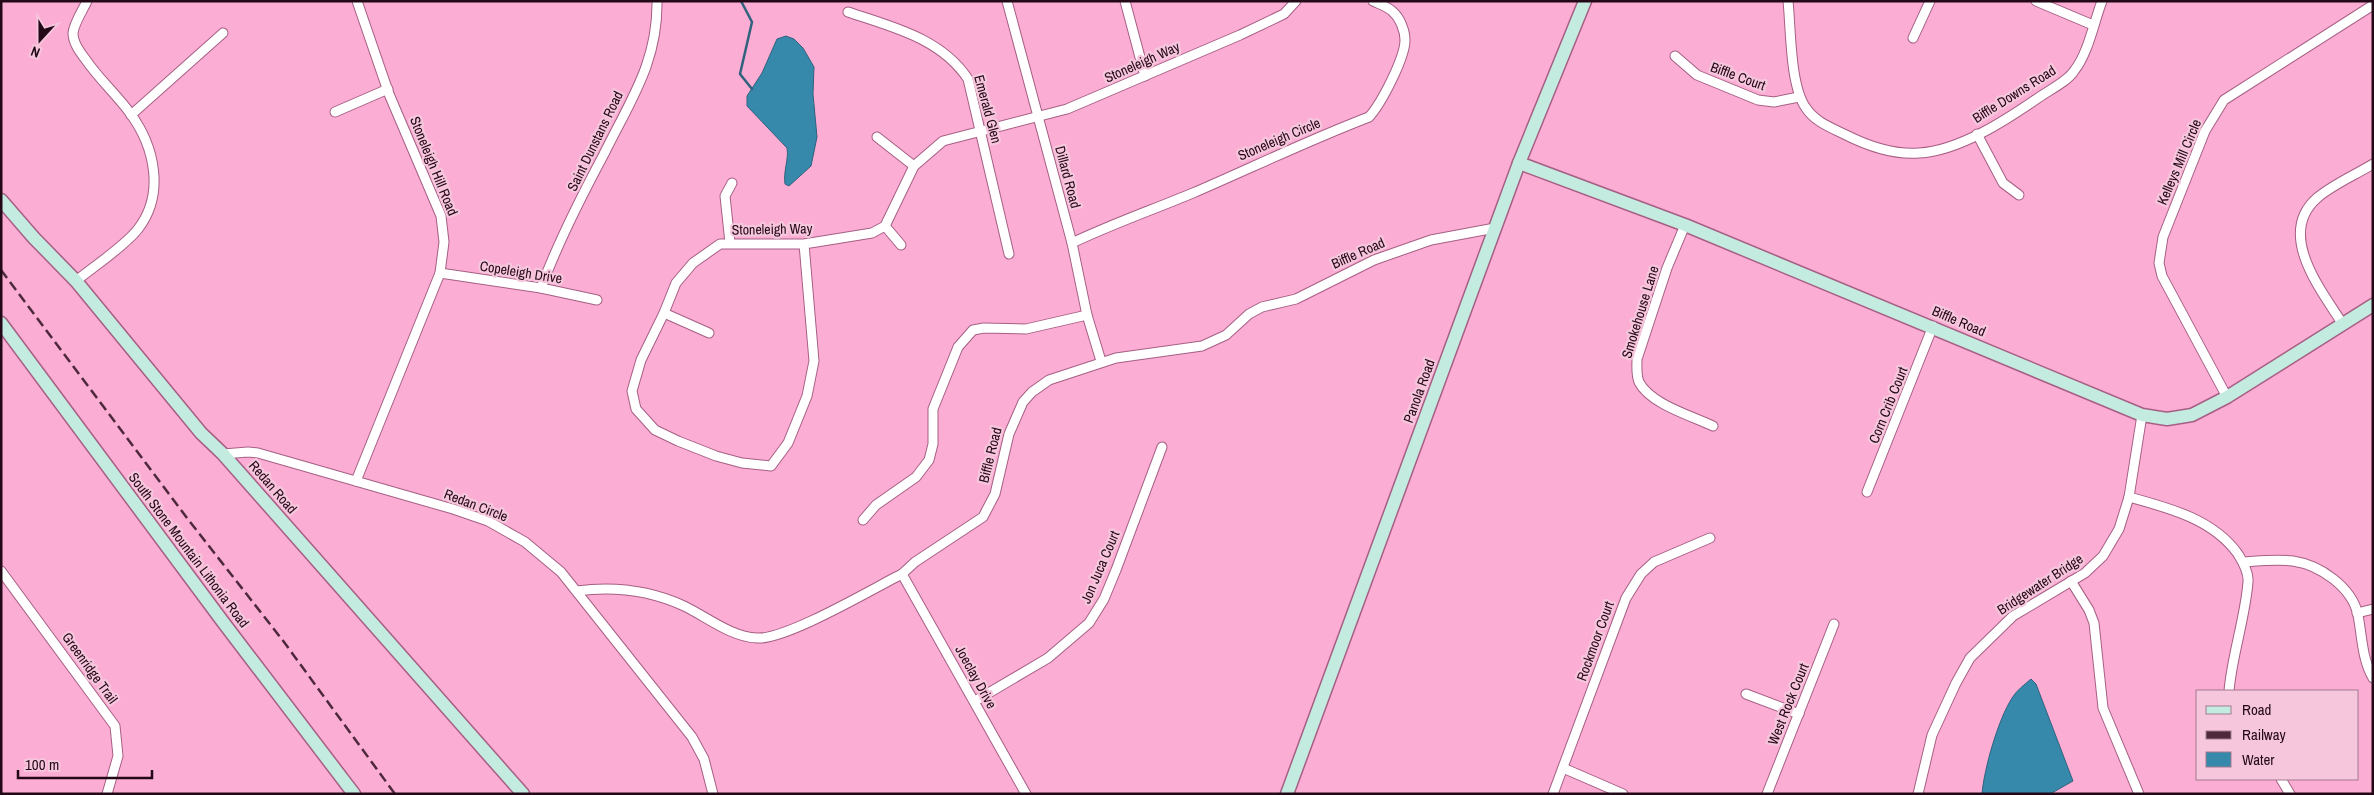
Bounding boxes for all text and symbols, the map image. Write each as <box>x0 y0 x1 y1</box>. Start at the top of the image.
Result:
north arrow <box>15 15 65 65</box>
street label: Stoneleigh Way <box>1102 37 1183 87</box>
text: N <box>28 42 42 62</box>
street label: Biffle Court <box>1708 58 1768 94</box>
street label: Biffle Downs Road <box>1969 61 2059 127</box>
street label: Emerald Glen <box>970 73 1006 145</box>
street label: Saint Dunstans Road <box>563 88 627 194</box>
street label: Stoneleigh Hill Road <box>406 114 462 218</box>
street label: Stoneleigh Circle <box>1235 114 1323 164</box>
street label: Kelleys Mill Circle <box>2153 116 2205 208</box>
street label: Dillard Road <box>1051 144 1085 210</box>
street label: Stoneleigh Way <box>732 219 813 239</box>
street label: Biffle Road <box>1328 233 1388 273</box>
street label: Copeleigh Drive <box>479 257 563 287</box>
street label: Smokehouse Lane <box>1617 264 1663 360</box>
street label: Biffle Road <box>1929 302 1989 340</box>
street label: Panola Road <box>1399 357 1439 425</box>
street label: Corn Crib Court <box>1864 364 1912 446</box>
street label: Biffle Road <box>974 425 1006 485</box>
street label: Redan Road <box>245 457 301 517</box>
street label: South Stone Mountain Lithonia Road <box>125 469 253 631</box>
street label: Redan Circle <box>441 485 511 525</box>
street label: Jon Juca Court <box>1077 528 1123 606</box>
street label: Bridgewater Bridge <box>1994 550 2086 618</box>
street label: Rockmoor Court <box>1572 599 1618 683</box>
street label: Greenridge Trail <box>58 629 122 707</box>
street label: Joeclay Drive <box>951 642 1001 712</box>
street label: West Rock Court <box>1763 660 1813 748</box>
legend <box>2196 690 2359 780</box>
text: Road <box>2242 699 2271 720</box>
text: Railway <box>2242 724 2287 745</box>
scale bar <box>18 748 151 780</box>
text: Water <box>2242 749 2274 770</box>
text: 100 m <box>25 754 59 775</box>

